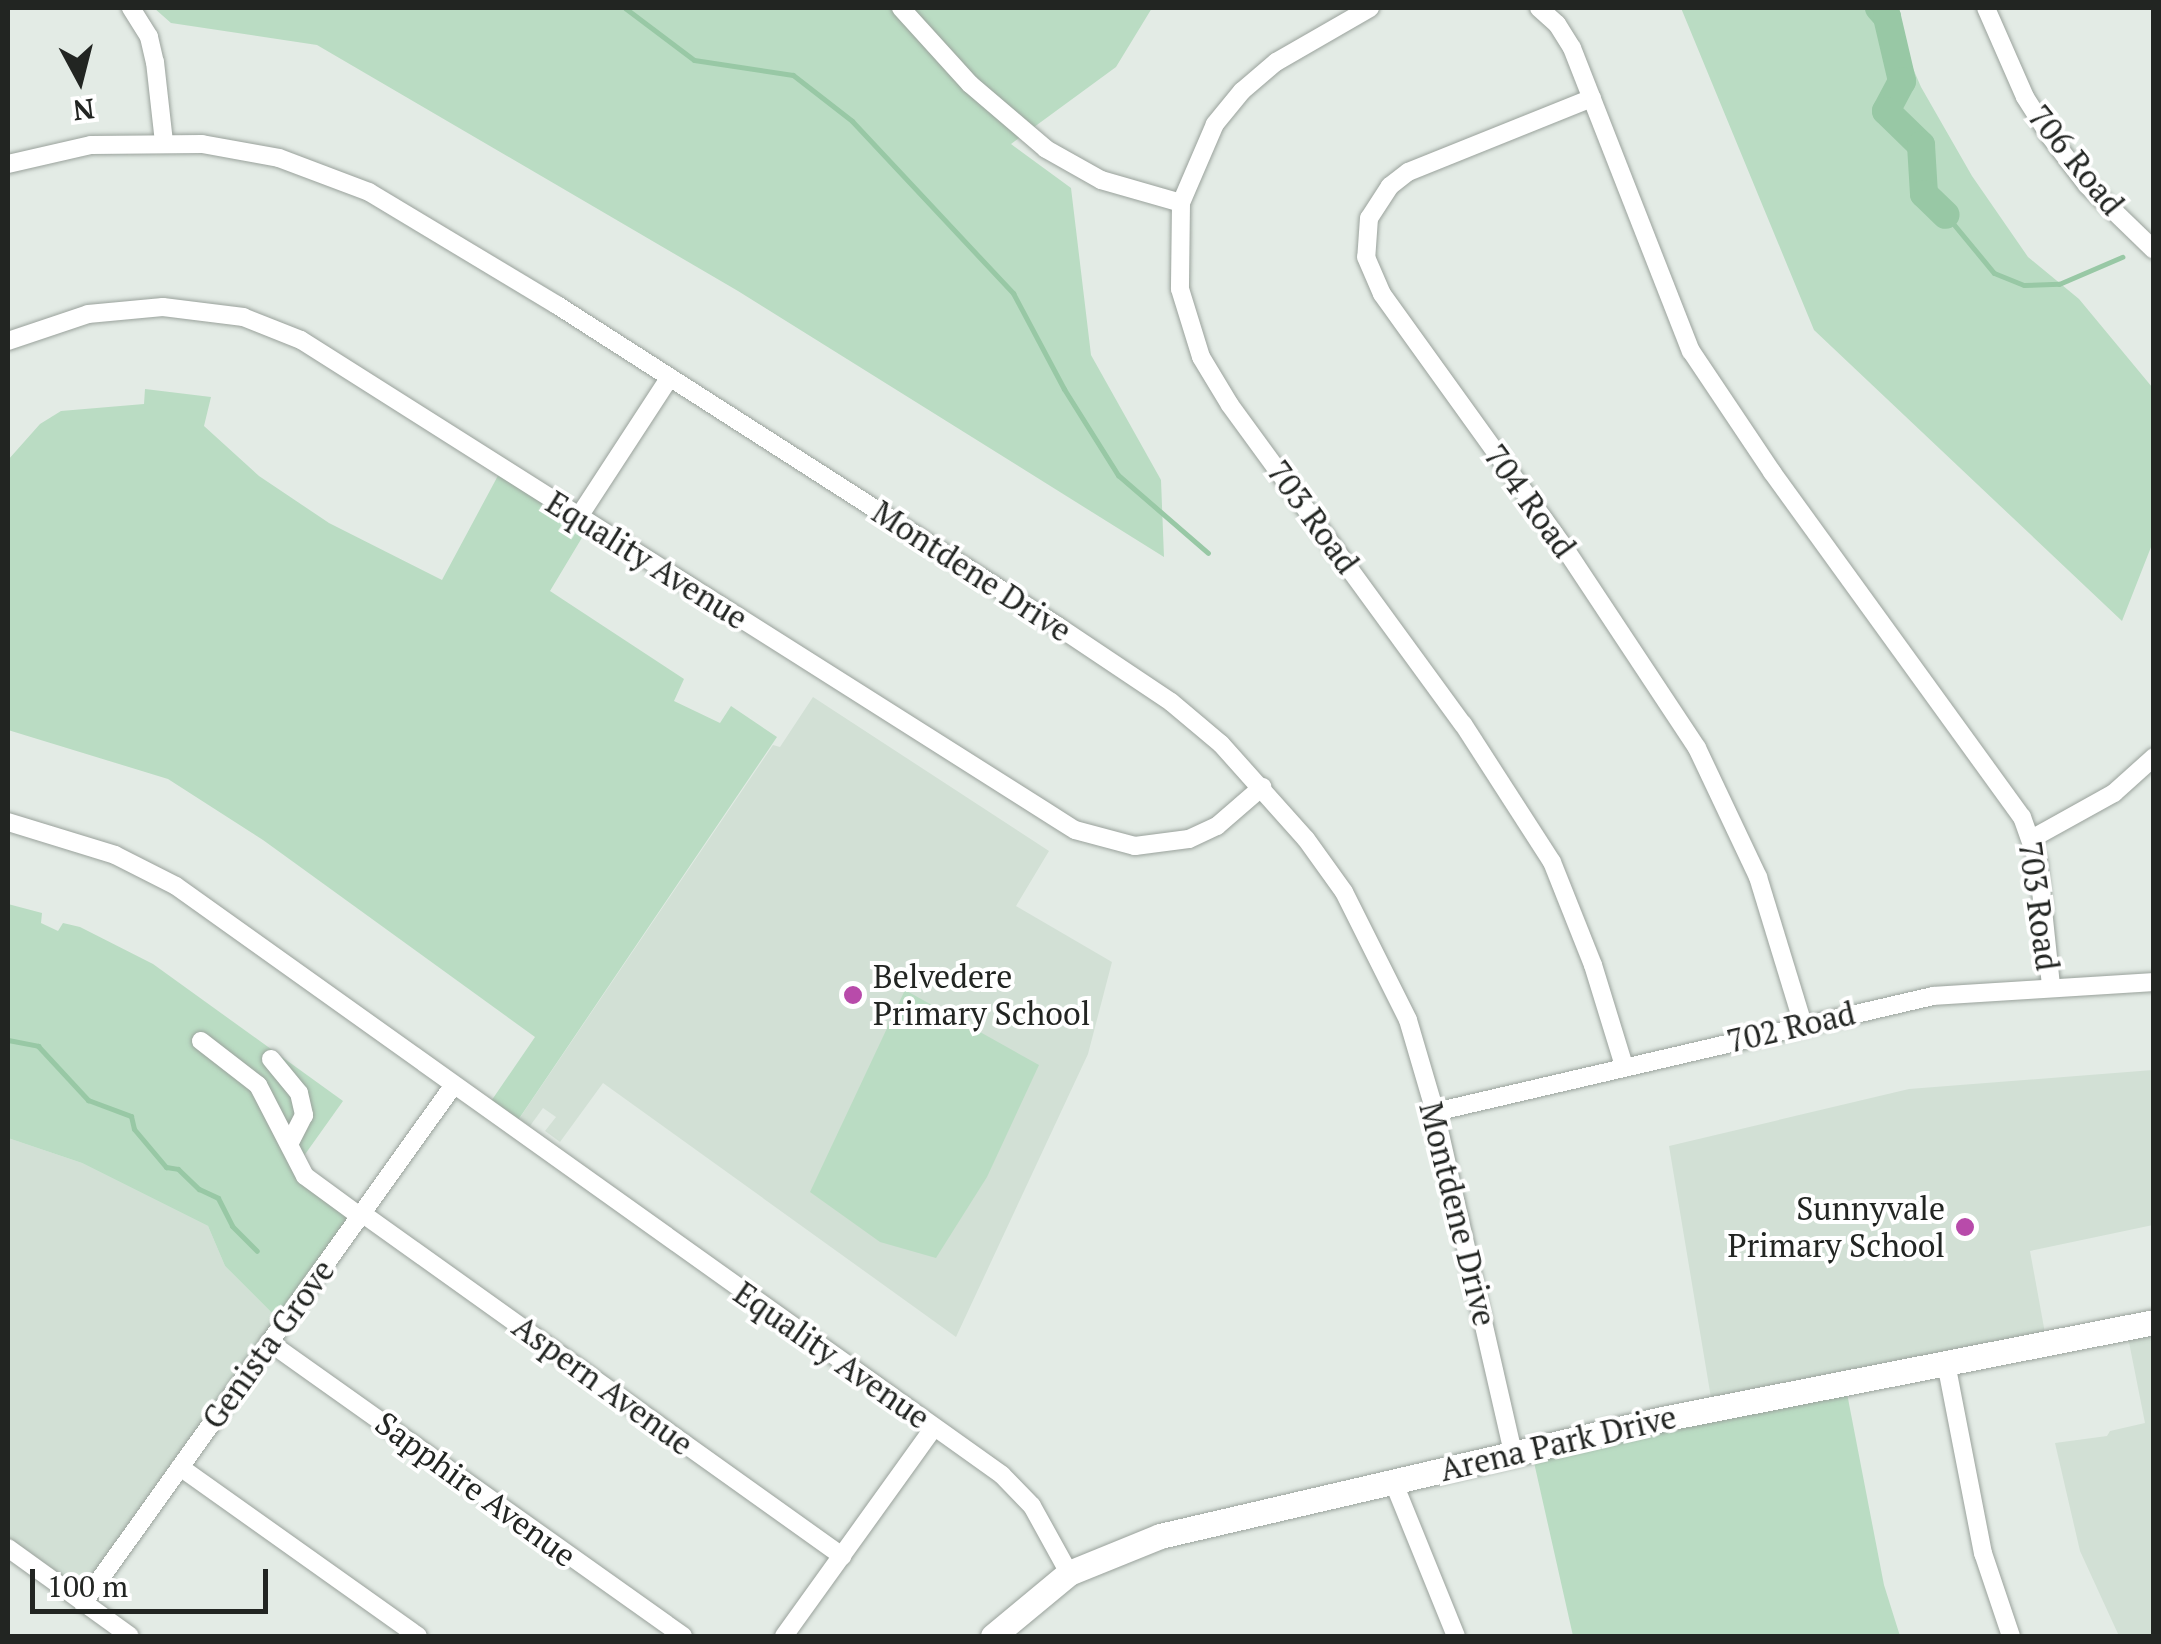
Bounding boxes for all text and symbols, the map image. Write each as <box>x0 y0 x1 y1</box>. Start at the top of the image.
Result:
north arrow <box>30 30 130 130</box>
text: N <box>71 91 97 130</box>
street label: 706 Road <box>2020 97 2132 223</box>
street label: 704 Road <box>1476 437 1584 565</box>
street label: 703 Road <box>1259 453 1367 581</box>
street label: Equality Avenue <box>539 483 755 637</box>
street label: Montdene Drive <box>865 492 1079 650</box>
street label: 703 Road <box>2011 839 2067 973</box>
place label: Belvedere Primary School <box>873 958 1090 1033</box>
marker: Belvedere Primary School <box>842 984 864 1006</box>
street label: 702 Road <box>1723 994 1859 1060</box>
street label: Montdene Drive <box>1412 1098 1504 1330</box>
place label: Sunnyvale Primary School <box>1728 1190 1945 1265</box>
marker: Sunnyvale Primary School <box>1954 1216 1976 1238</box>
street label: Genista Grove <box>194 1252 342 1436</box>
street label: Equality Avenue <box>727 1273 937 1437</box>
street label: Aspern Avenue <box>505 1307 701 1463</box>
street label: Arena Park Drive <box>1436 1397 1680 1489</box>
street label: Sapphire Avenue <box>368 1403 584 1575</box>
scale bar <box>35 1549 272 1611</box>
text: 100 m <box>47 1566 128 1606</box>

